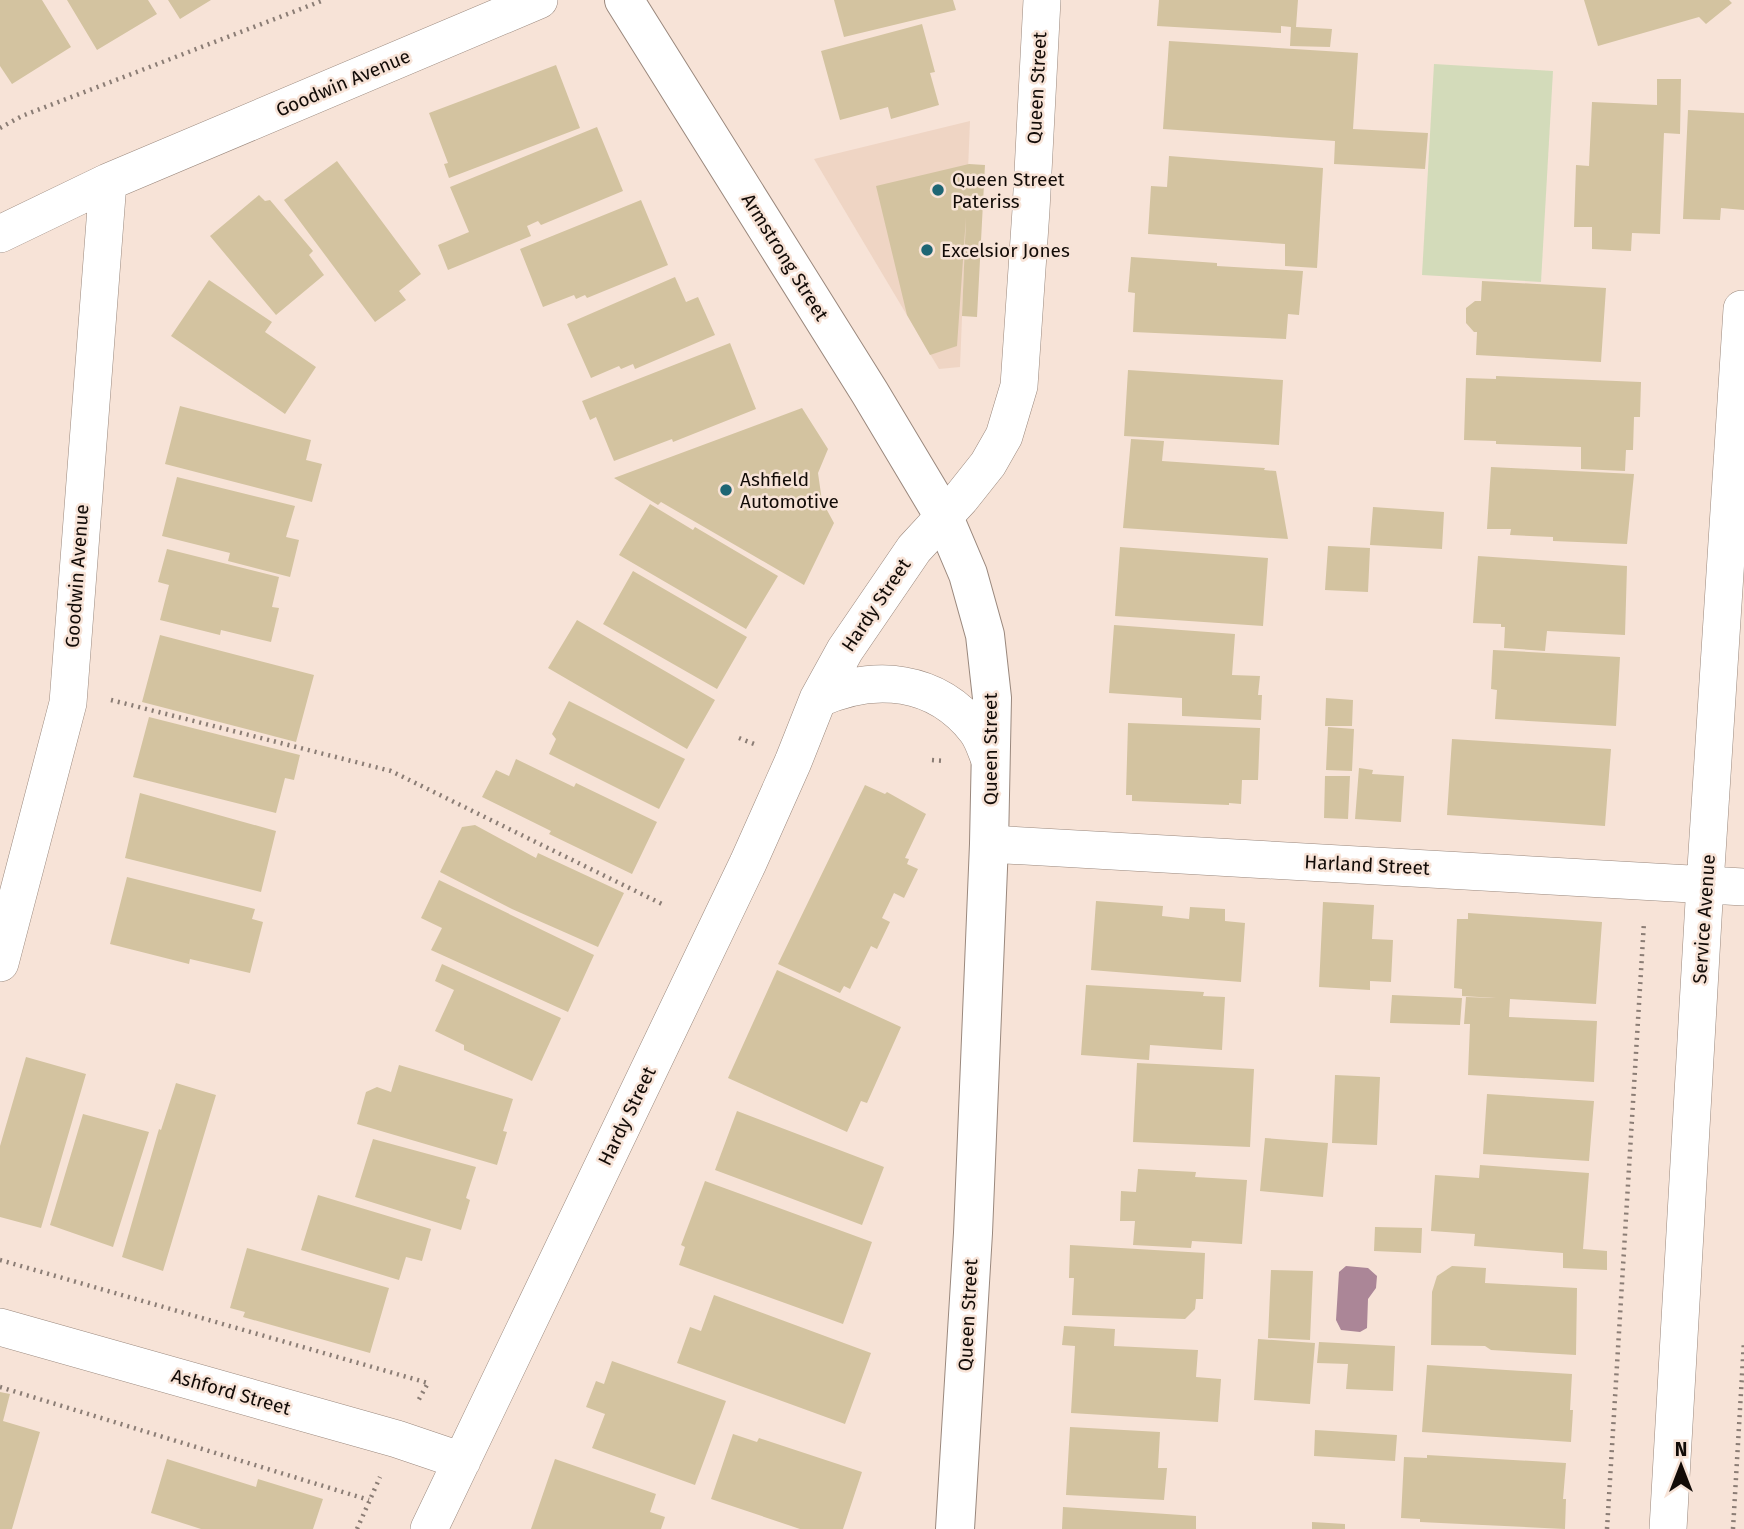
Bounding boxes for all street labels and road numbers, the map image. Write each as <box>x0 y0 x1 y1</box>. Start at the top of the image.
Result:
street label: Queen Street <box>1023 31 1051 145</box>
street label: Goodwin Avenue <box>272 44 414 122</box>
street label: Armstrong Street <box>737 189 833 325</box>
street label: Goodwin Avenue <box>61 503 93 649</box>
street label: Hardy Street <box>836 554 916 656</box>
street label: Queen Street <box>979 693 1002 805</box>
street label: Harland Street <box>1304 850 1430 880</box>
street label: Service Avenue <box>1688 853 1720 985</box>
street label: Hardy Street <box>593 1063 661 1169</box>
street label: Queen Street <box>954 1258 982 1372</box>
street label: Ashford Street <box>169 1364 293 1420</box>

